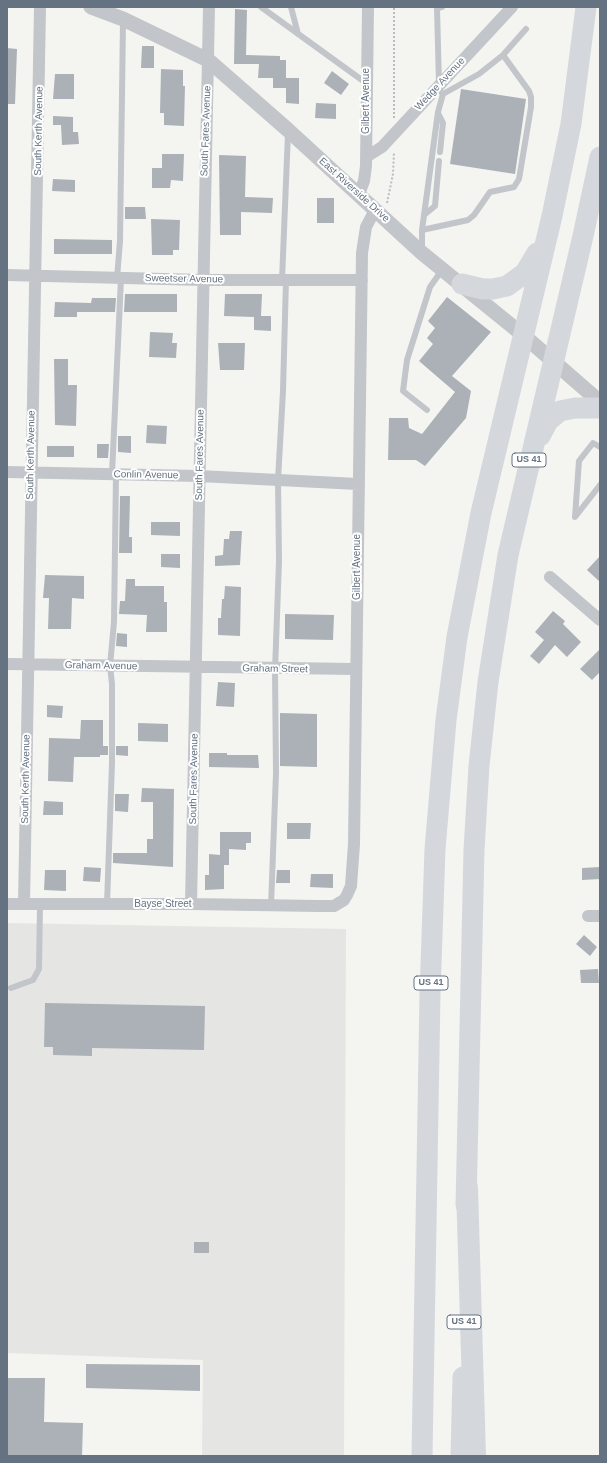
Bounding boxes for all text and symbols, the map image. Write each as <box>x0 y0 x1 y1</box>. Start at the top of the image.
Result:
street label: Wedge Avenue <box>412 55 468 113</box>
street label: Gilbert Avenue <box>360 68 372 134</box>
street label: South Fares Avenue <box>198 85 214 177</box>
street label: South Kerth Avenue <box>32 86 46 176</box>
street label: East Riverside Drive <box>316 155 392 225</box>
street label: Sweetser Avenue <box>145 272 223 286</box>
street label: South Fares Avenue <box>193 409 207 501</box>
street label: South Kerth Avenue <box>24 410 38 500</box>
road number: US 41 <box>512 453 546 467</box>
street label: Conlin Avenue <box>113 468 179 482</box>
street label: Gilbert Avenue <box>351 534 363 600</box>
street label: Graham Avenue <box>65 659 137 673</box>
street label: Graham Street <box>242 662 308 676</box>
street label: South Fares Avenue <box>187 733 201 825</box>
street label: South Kerth Avenue <box>19 734 33 824</box>
street label: Bayse Street <box>134 898 192 910</box>
road number: US 41 <box>414 976 448 990</box>
road number: US 41 <box>447 1315 481 1329</box>

